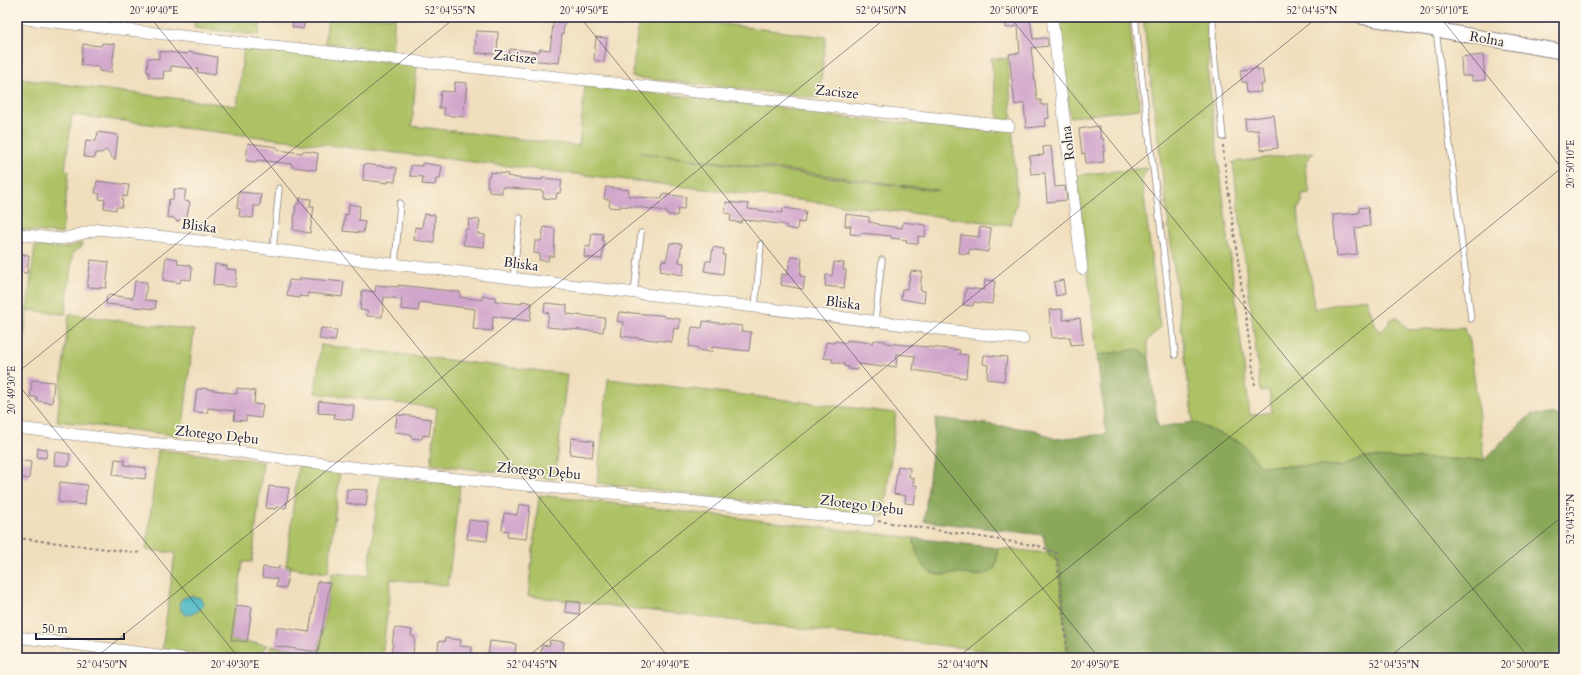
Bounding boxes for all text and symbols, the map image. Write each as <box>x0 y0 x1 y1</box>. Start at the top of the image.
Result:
text: 20°49'40"E <box>130 4 178 18</box>
text: 52°04'55"N <box>425 4 476 18</box>
text: 20°49'50"E <box>560 4 608 18</box>
text: 52°04'50"N <box>856 4 907 18</box>
text: 20°50'00"E <box>990 4 1038 18</box>
text: 52°04'45"N <box>1287 4 1338 18</box>
text: 20°50'10"E <box>1420 4 1468 18</box>
street label: Rolna <box>1468 27 1506 51</box>
street label: Zacisze <box>492 45 538 69</box>
street label: Zacisze <box>814 80 860 104</box>
street label: Rolna <box>1056 125 1080 161</box>
text: 20°50'10"E <box>1564 140 1578 188</box>
street label: Bliska <box>180 214 218 238</box>
street label: Bliska <box>502 252 540 276</box>
street label: Bliska <box>824 291 862 315</box>
text: 20°49'30"E <box>5 366 19 414</box>
street label: Złotego Dębu <box>174 421 260 449</box>
street label: Złotego Dębu <box>496 458 582 484</box>
street label: Złotego Dębu <box>819 490 905 520</box>
text: 52°04'35"N <box>1564 493 1578 544</box>
scale bar <box>36 615 124 641</box>
text: 50 m <box>42 621 69 637</box>
text: 52°04'50"N <box>77 658 128 672</box>
text: 20°49'30"E <box>211 658 259 672</box>
text: 52°04'45"N <box>507 658 558 672</box>
text: 20°49'40"E <box>641 658 689 672</box>
text: 52°04'40"N <box>938 658 989 672</box>
text: 20°49'50"E <box>1071 658 1119 672</box>
text: 52°04'35"N <box>1369 658 1420 672</box>
text: 20°50'00"E <box>1501 658 1549 672</box>

